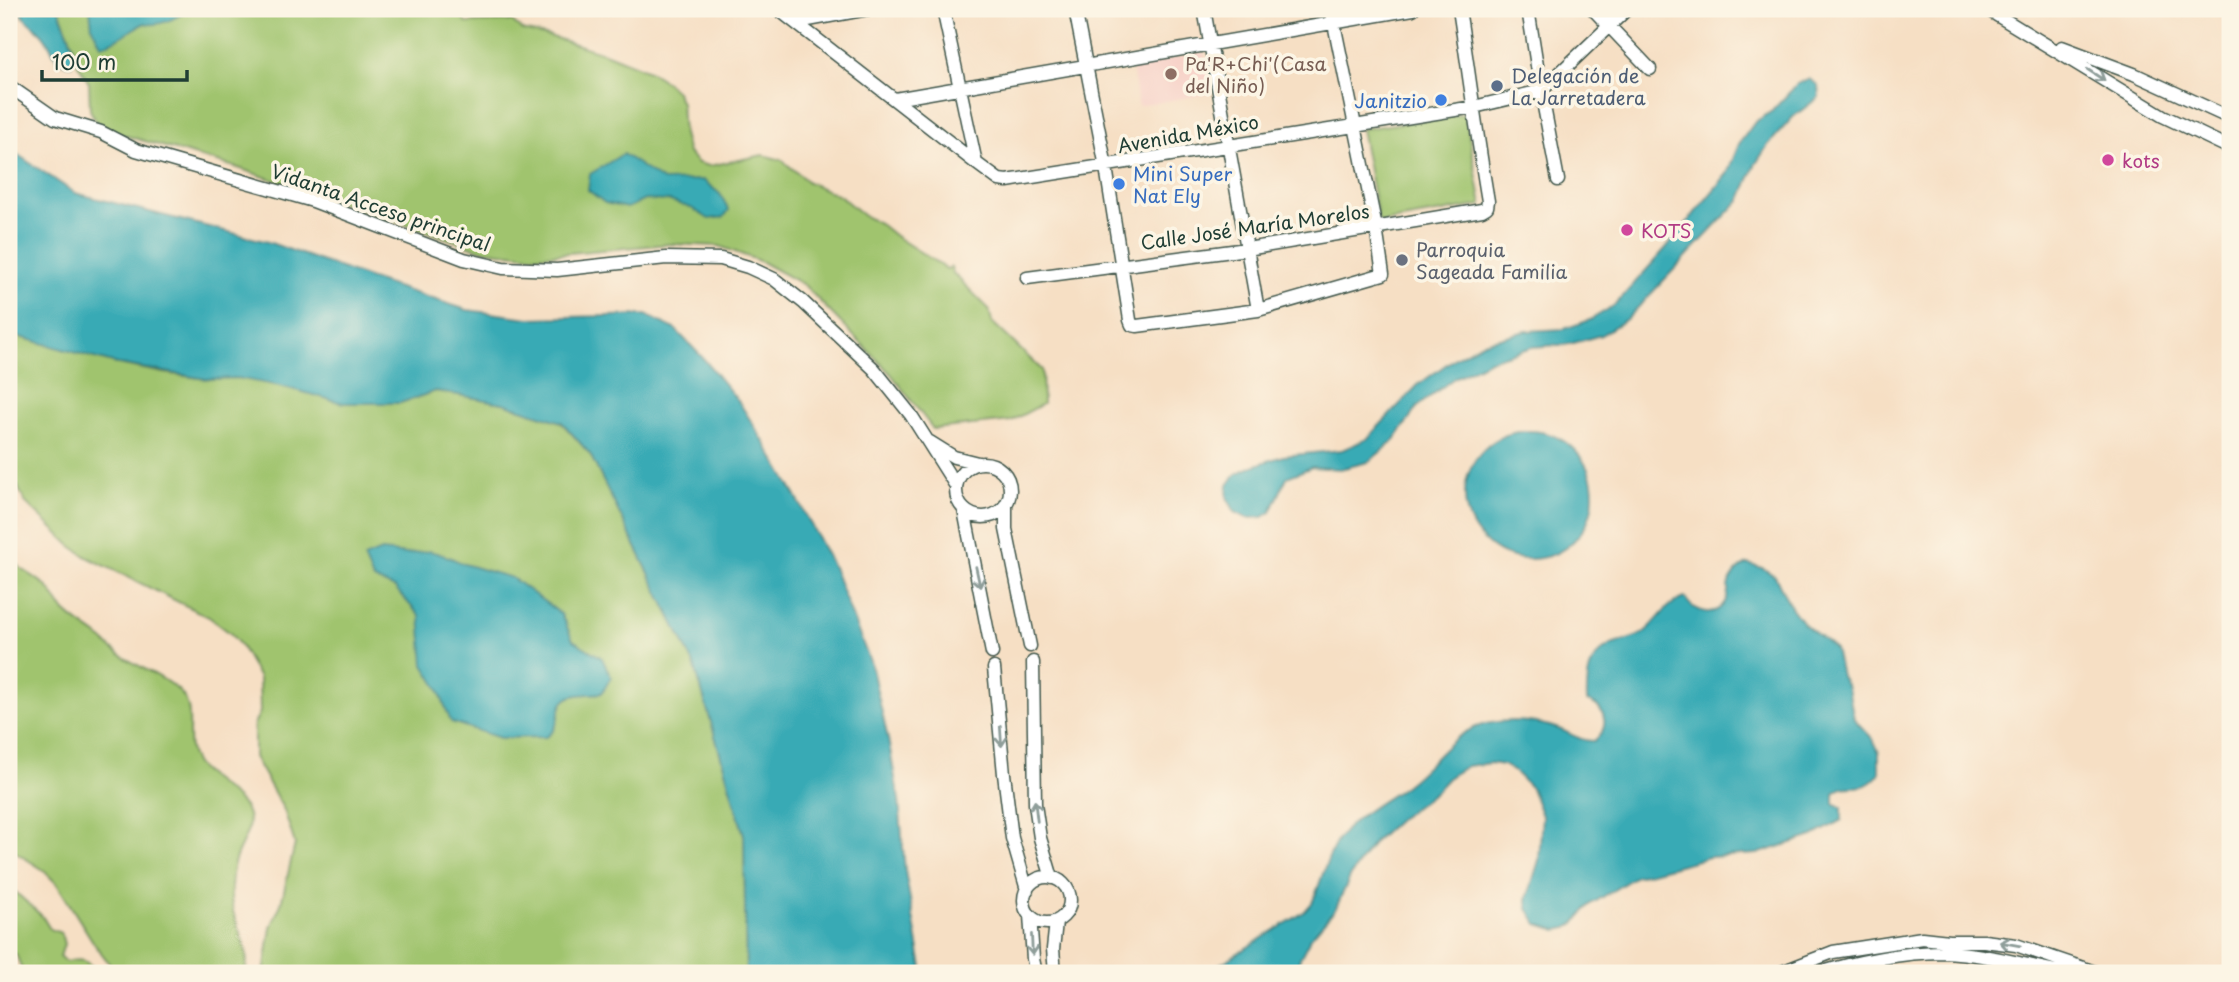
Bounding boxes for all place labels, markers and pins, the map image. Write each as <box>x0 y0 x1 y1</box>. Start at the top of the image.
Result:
place label: Pa'R+Chi'(Casa del Niño) <box>1185 49 1326 99</box>
place label: Delegación de La Jarretadera <box>1511 61 1646 111</box>
marker: Pa'R+Chi'(Casa del Niño) <box>1163 66 1179 82</box>
marker: Delegación de La Jarretadera <box>1489 78 1505 94</box>
place label: Janitzio <box>1354 86 1427 114</box>
marker: Janitzio <box>1433 92 1449 108</box>
place label: kots <box>2122 146 2160 174</box>
marker: kots <box>2100 152 2116 168</box>
place label: Mini Super Nat Ely <box>1133 159 1233 209</box>
marker: Mini Super Nat Ely <box>1111 176 1127 192</box>
place label: KOTS <box>1641 216 1692 244</box>
marker: KOTS <box>1619 222 1635 238</box>
place label: Parroquia Sageada Familia <box>1416 235 1568 285</box>
marker: Parroquia Sageada Familia <box>1394 252 1410 268</box>

